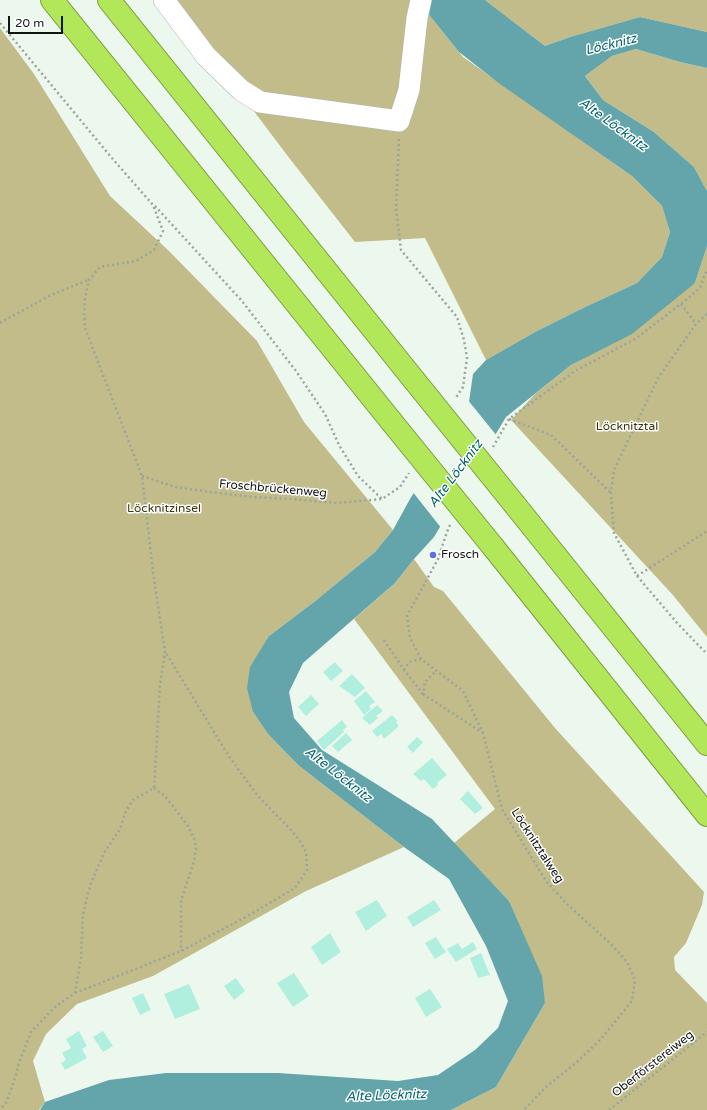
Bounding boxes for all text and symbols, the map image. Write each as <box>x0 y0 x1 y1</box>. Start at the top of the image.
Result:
scale bar <box>10 8 65 34</box>
text: 20 m <box>15 16 44 30</box>
water label: Löcknitz <box>584 31 638 59</box>
water label: Alte Löcknitz <box>576 95 650 155</box>
park label: Löcknitztal <box>596 420 658 434</box>
water label: Alte Löcknitz <box>426 437 486 511</box>
street label: Froschbrückenweg <box>218 477 328 501</box>
park label: Löcknitzinsel <box>127 502 201 516</box>
place label: Frosch <box>441 548 479 562</box>
marker: Frosch <box>428 550 438 560</box>
water label: Alte Löcknitz <box>301 744 375 806</box>
street label: Löcknitztalweg <box>508 806 566 886</box>
street label: Oberförstereiweg <box>609 1028 697 1100</box>
water label: Alte Löcknitz <box>346 1087 426 1105</box>

